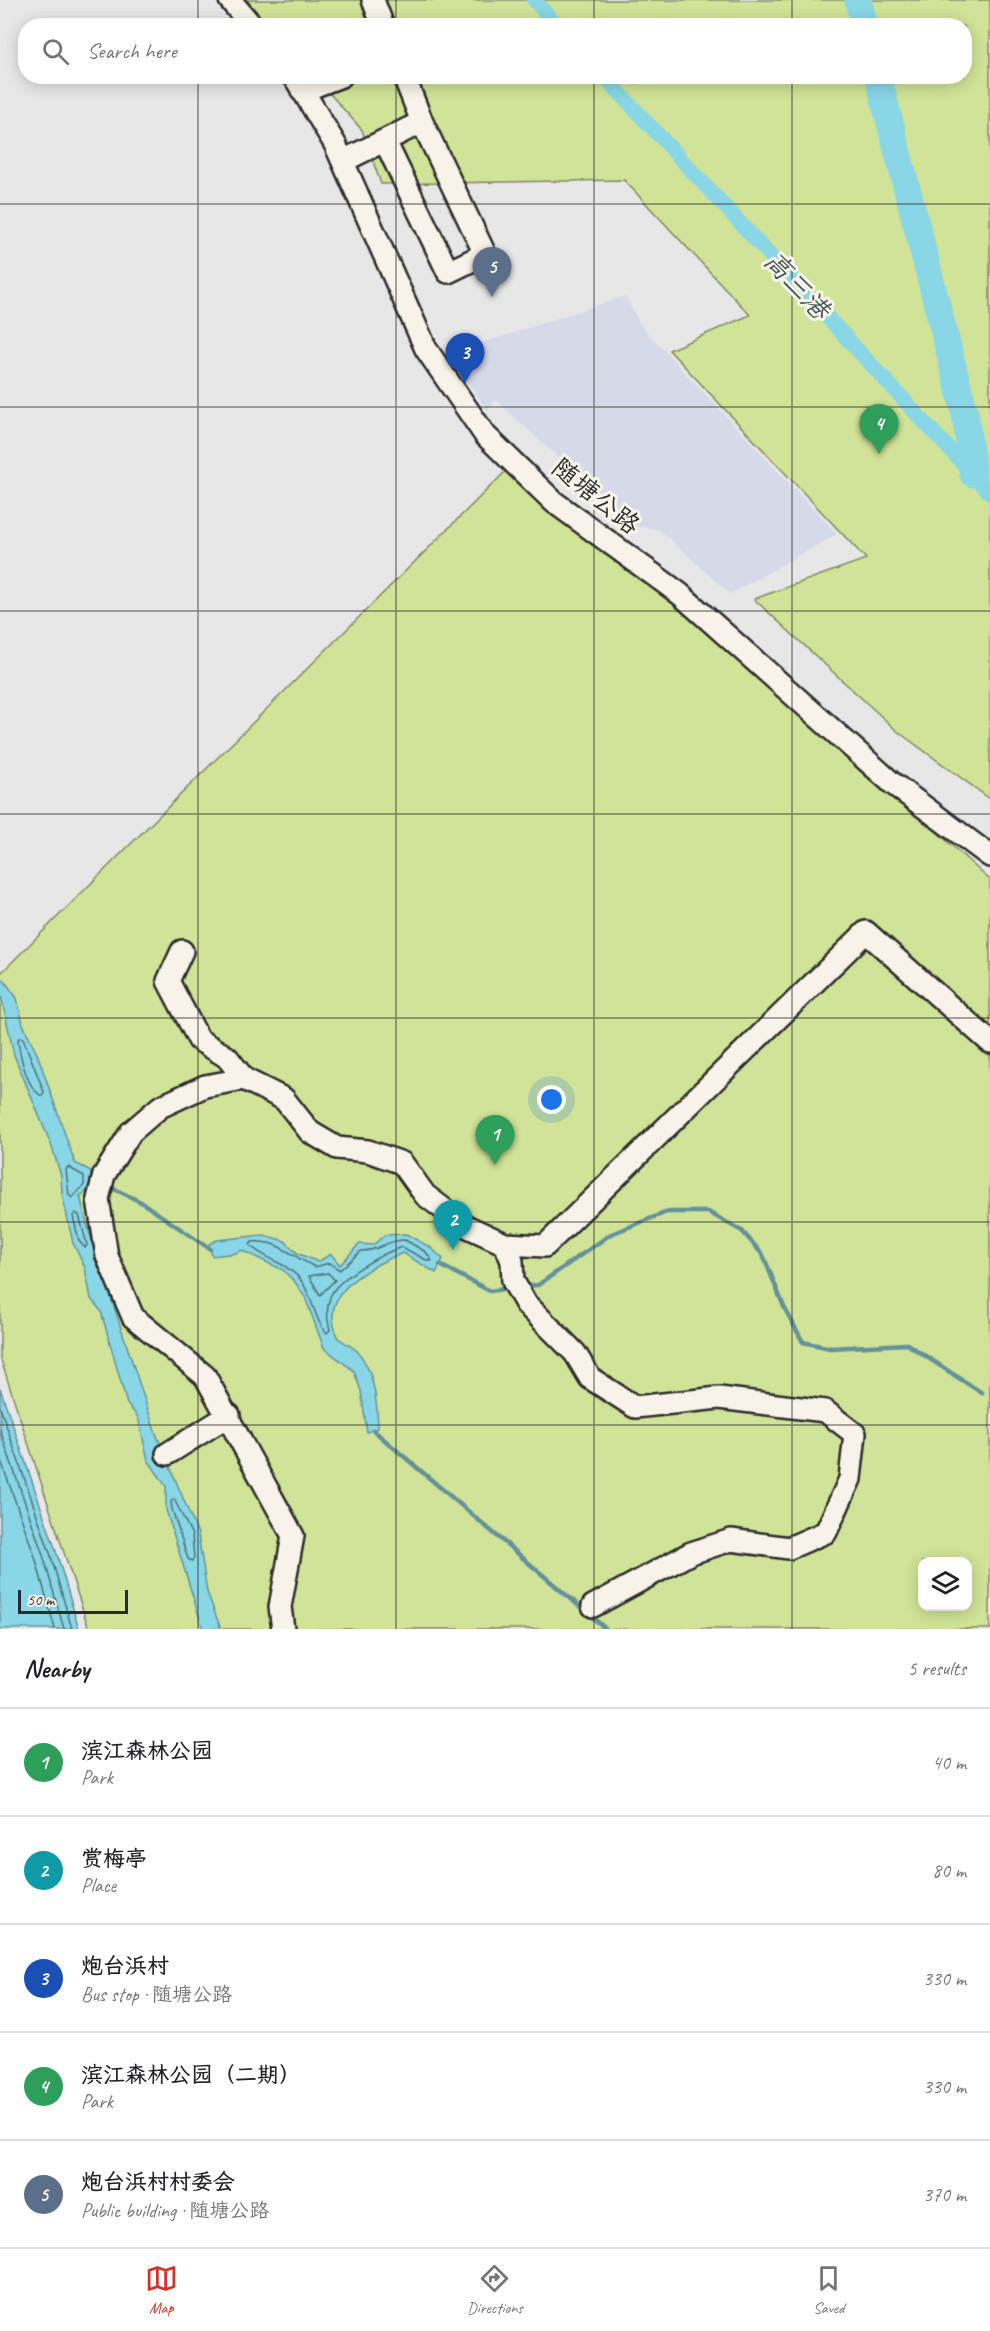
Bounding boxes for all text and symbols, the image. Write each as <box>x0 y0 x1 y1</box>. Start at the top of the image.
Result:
search box <box>18 18 972 84</box>
icon: search <box>39 35 72 68</box>
text: Search here <box>87 37 177 65</box>
water label: 高三港 <box>757 244 839 328</box>
pin: 5 <box>472 248 512 297</box>
pin: 3 <box>446 334 484 383</box>
pin: 4 <box>860 404 898 454</box>
street label: 随塘公路 <box>545 450 647 542</box>
your location <box>537 1085 566 1114</box>
pin: 1 <box>476 1116 514 1165</box>
pin: 2 <box>434 1200 472 1250</box>
map controls <box>918 1557 972 1611</box>
button: layers <box>918 1557 972 1611</box>
scale bar <box>18 1587 128 1614</box>
text: 50 m <box>27 1590 54 1610</box>
text: Nearby <box>24 1652 89 1685</box>
text: 5 results <box>907 1656 966 1681</box>
text: 滨江森林公园 <box>81 1737 213 1765</box>
text: 1 <box>39 1750 48 1775</box>
text: 40 m <box>932 1750 966 1775</box>
text: Park <box>81 1765 113 1790</box>
text: 赏梅亭 <box>81 1845 147 1873</box>
text: 2 <box>39 1858 48 1883</box>
text: 80 m <box>932 1858 966 1883</box>
text: Place <box>81 1873 116 1898</box>
text: 炮台浜村 <box>81 1952 169 1980</box>
text: 3 <box>39 1966 48 1991</box>
text: 330 m <box>923 1966 966 1991</box>
text: Bus stop · 随塘公路 <box>81 1982 232 2007</box>
text: 滨江森林公园（二期） <box>81 2061 301 2089</box>
text: 4 <box>39 2074 48 2099</box>
text: 330 m <box>923 2074 966 2099</box>
text: Park <box>81 2089 113 2114</box>
text: 炮台浜村村委会 <box>81 2168 235 2196</box>
text: 5 <box>39 2182 48 2207</box>
text: 370 m <box>923 2182 966 2207</box>
text: Public building · 随塘公路 <box>81 2198 269 2223</box>
tab: Map <box>145 2262 178 2318</box>
tab: Directions <box>467 2262 523 2318</box>
tab: Saved <box>812 2262 845 2318</box>

